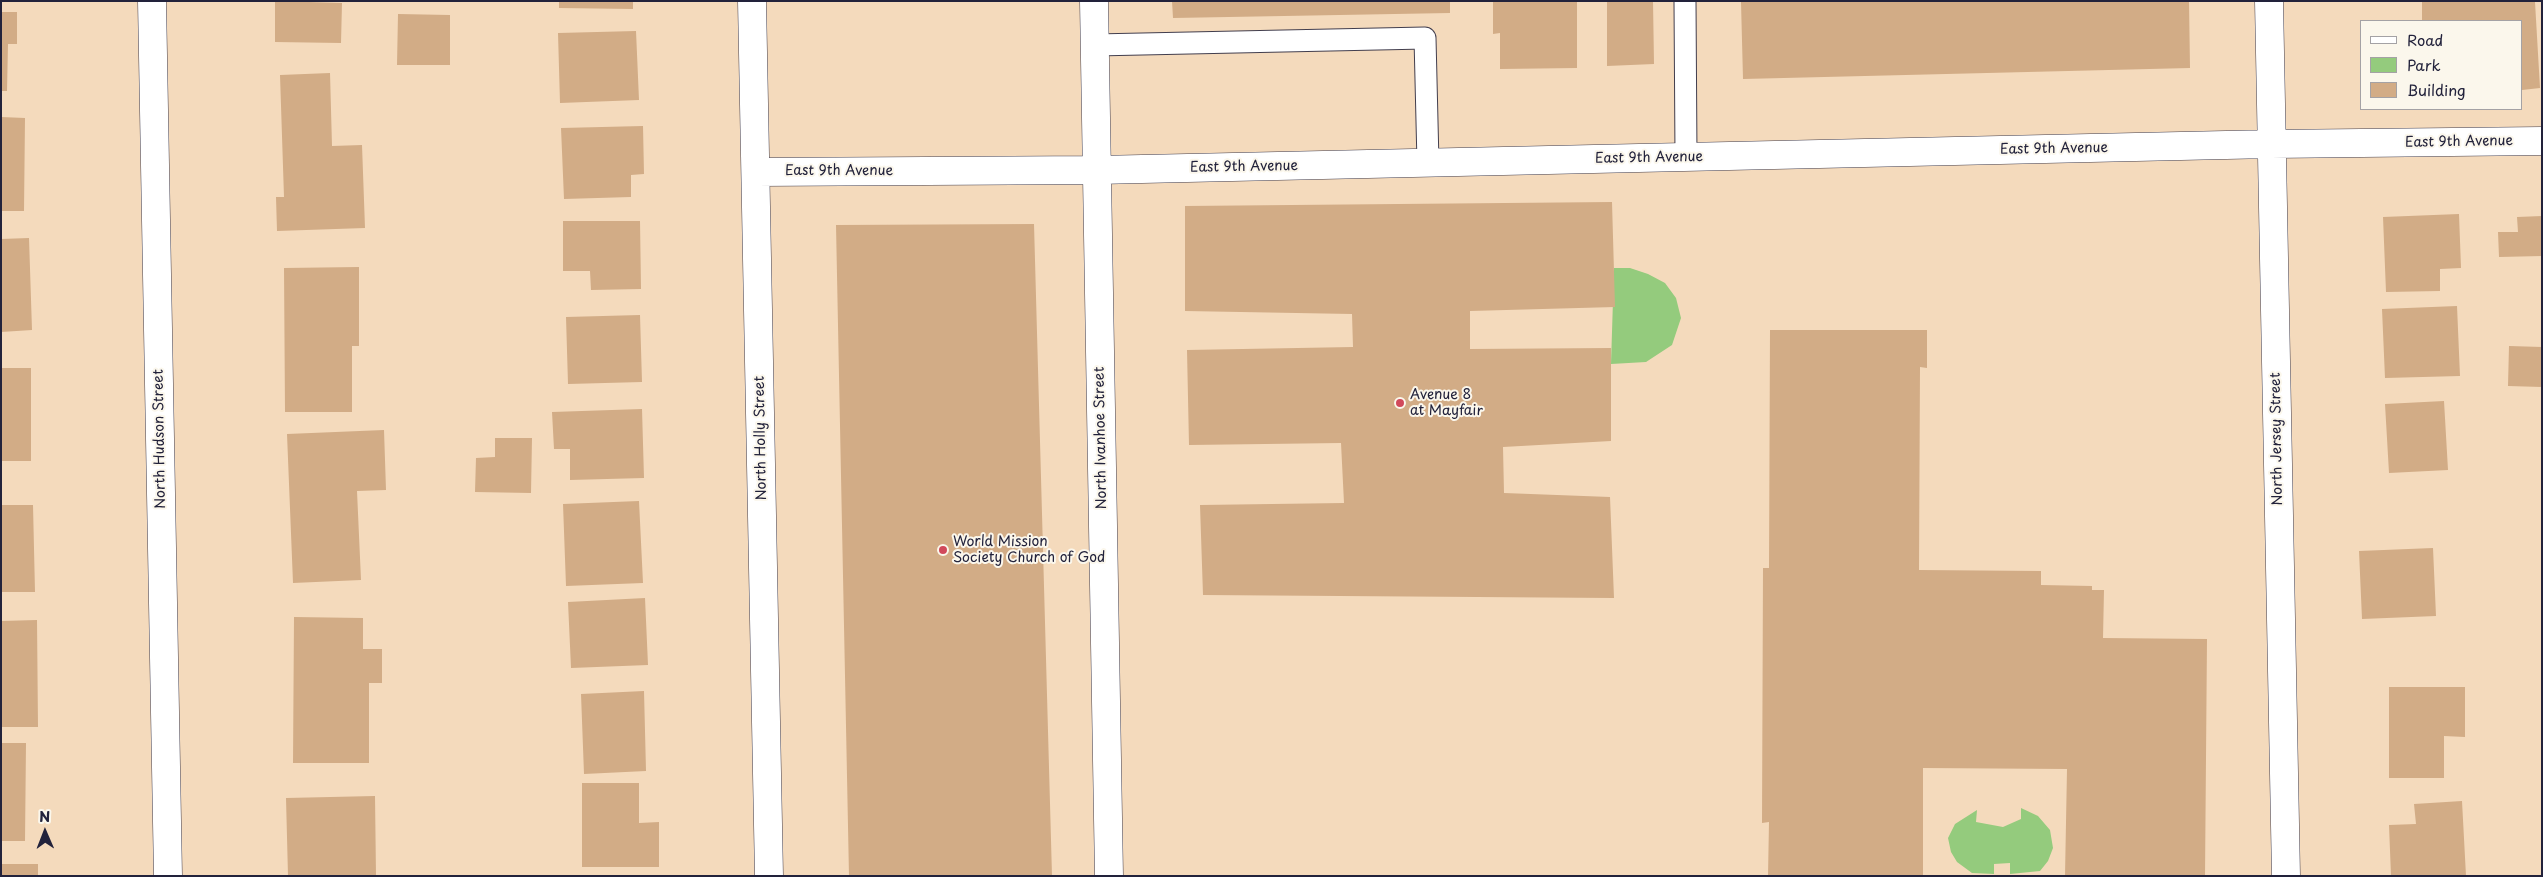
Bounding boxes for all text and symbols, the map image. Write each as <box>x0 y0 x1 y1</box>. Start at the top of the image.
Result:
legend <box>2360 20 2523 110</box>
text: Road <box>2407 28 2443 51</box>
text: Park <box>2407 53 2441 76</box>
text: Building <box>2407 78 2466 101</box>
street label: East 9th Avenue <box>2405 133 2513 151</box>
street label: East 9th Avenue <box>2000 140 2108 158</box>
street label: East 9th Avenue <box>1595 149 1703 167</box>
street label: East 9th Avenue <box>1190 158 1298 176</box>
street label: East 9th Avenue <box>785 163 893 179</box>
street label: North Ivanhoe Street <box>1091 367 1111 509</box>
street label: North Hudson Street <box>150 369 170 509</box>
street label: North Jersey Street <box>2267 372 2287 506</box>
street label: North Holly Street <box>752 376 770 500</box>
place label: Avenue 8 at Mayfair <box>1410 387 1483 420</box>
marker: Avenue 8 at Mayfair <box>1394 397 1406 409</box>
place label: World Mission Society Church of God <box>953 534 1105 566</box>
marker: World Mission Society Church of God <box>937 544 949 556</box>
text: N <box>39 806 50 827</box>
north arrow <box>20 807 70 857</box>

